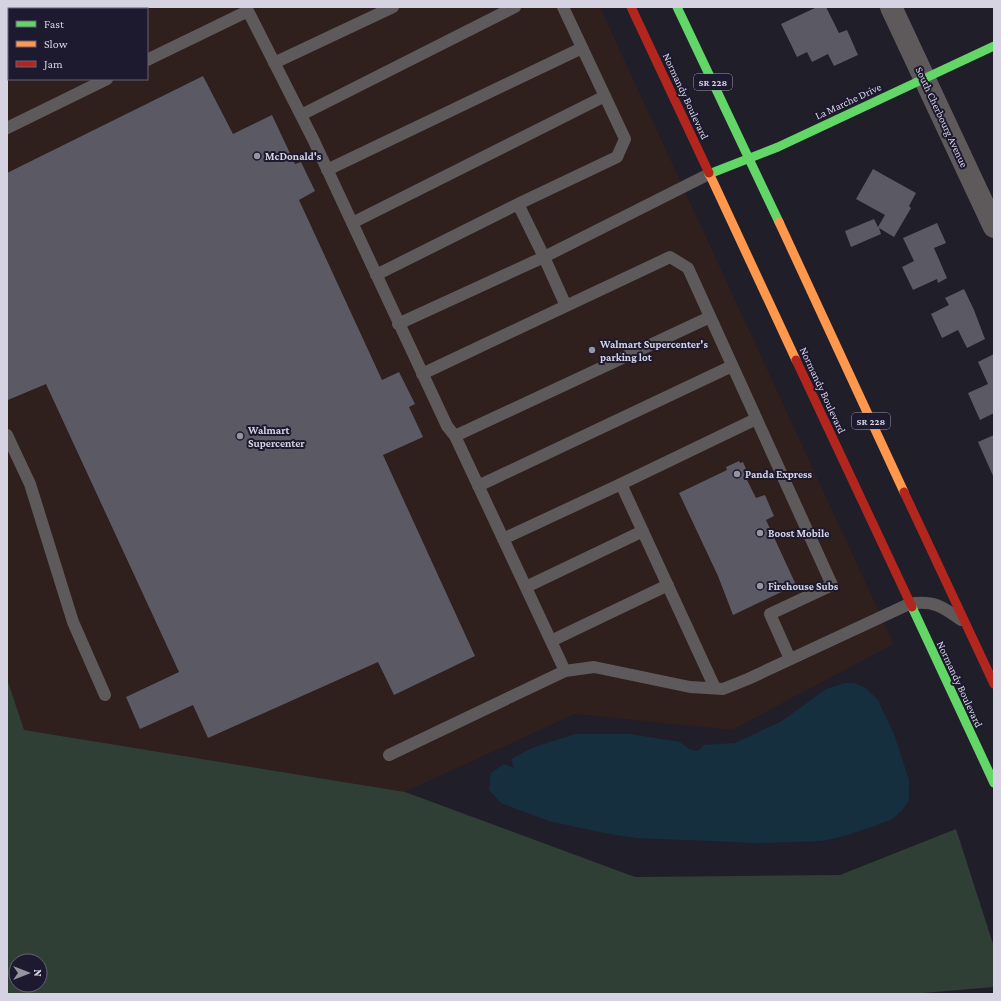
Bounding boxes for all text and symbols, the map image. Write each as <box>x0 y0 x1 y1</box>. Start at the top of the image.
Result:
legend <box>8 8 148 80</box>
text: Fast <box>44 17 65 31</box>
text: Slow <box>44 37 68 51</box>
street label: Normandy Boulevard <box>660 51 711 142</box>
text: Jam <box>43 57 63 71</box>
street label: South Cherbourg Avenue <box>913 65 971 170</box>
road number: SR 228 <box>694 74 732 90</box>
street label: La Marche Drive <box>813 80 883 122</box>
place label: McDonald's <box>265 150 322 162</box>
marker: McDonald's <box>252 151 262 161</box>
place label: Walmart Supercenter's parking lot <box>599 338 708 363</box>
marker: Walmart Supercenter's parking lot <box>587 345 597 355</box>
street label: Normandy Boulevard <box>797 345 848 436</box>
road number: SR 228 <box>852 413 890 429</box>
place label: Walmart Supercenter <box>247 424 305 449</box>
marker: Walmart Supercenter <box>235 431 245 441</box>
place label: Panda Express <box>745 468 812 480</box>
marker: Panda Express <box>732 469 742 479</box>
place label: Boost Mobile <box>768 527 829 539</box>
marker: Boost Mobile <box>755 528 765 538</box>
place label: Firehouse Subs <box>768 580 839 592</box>
marker: Firehouse Subs <box>755 581 765 591</box>
street label: Normandy Boulevard <box>934 639 985 730</box>
north arrow <box>8 953 48 993</box>
text: N <box>32 969 44 977</box>

